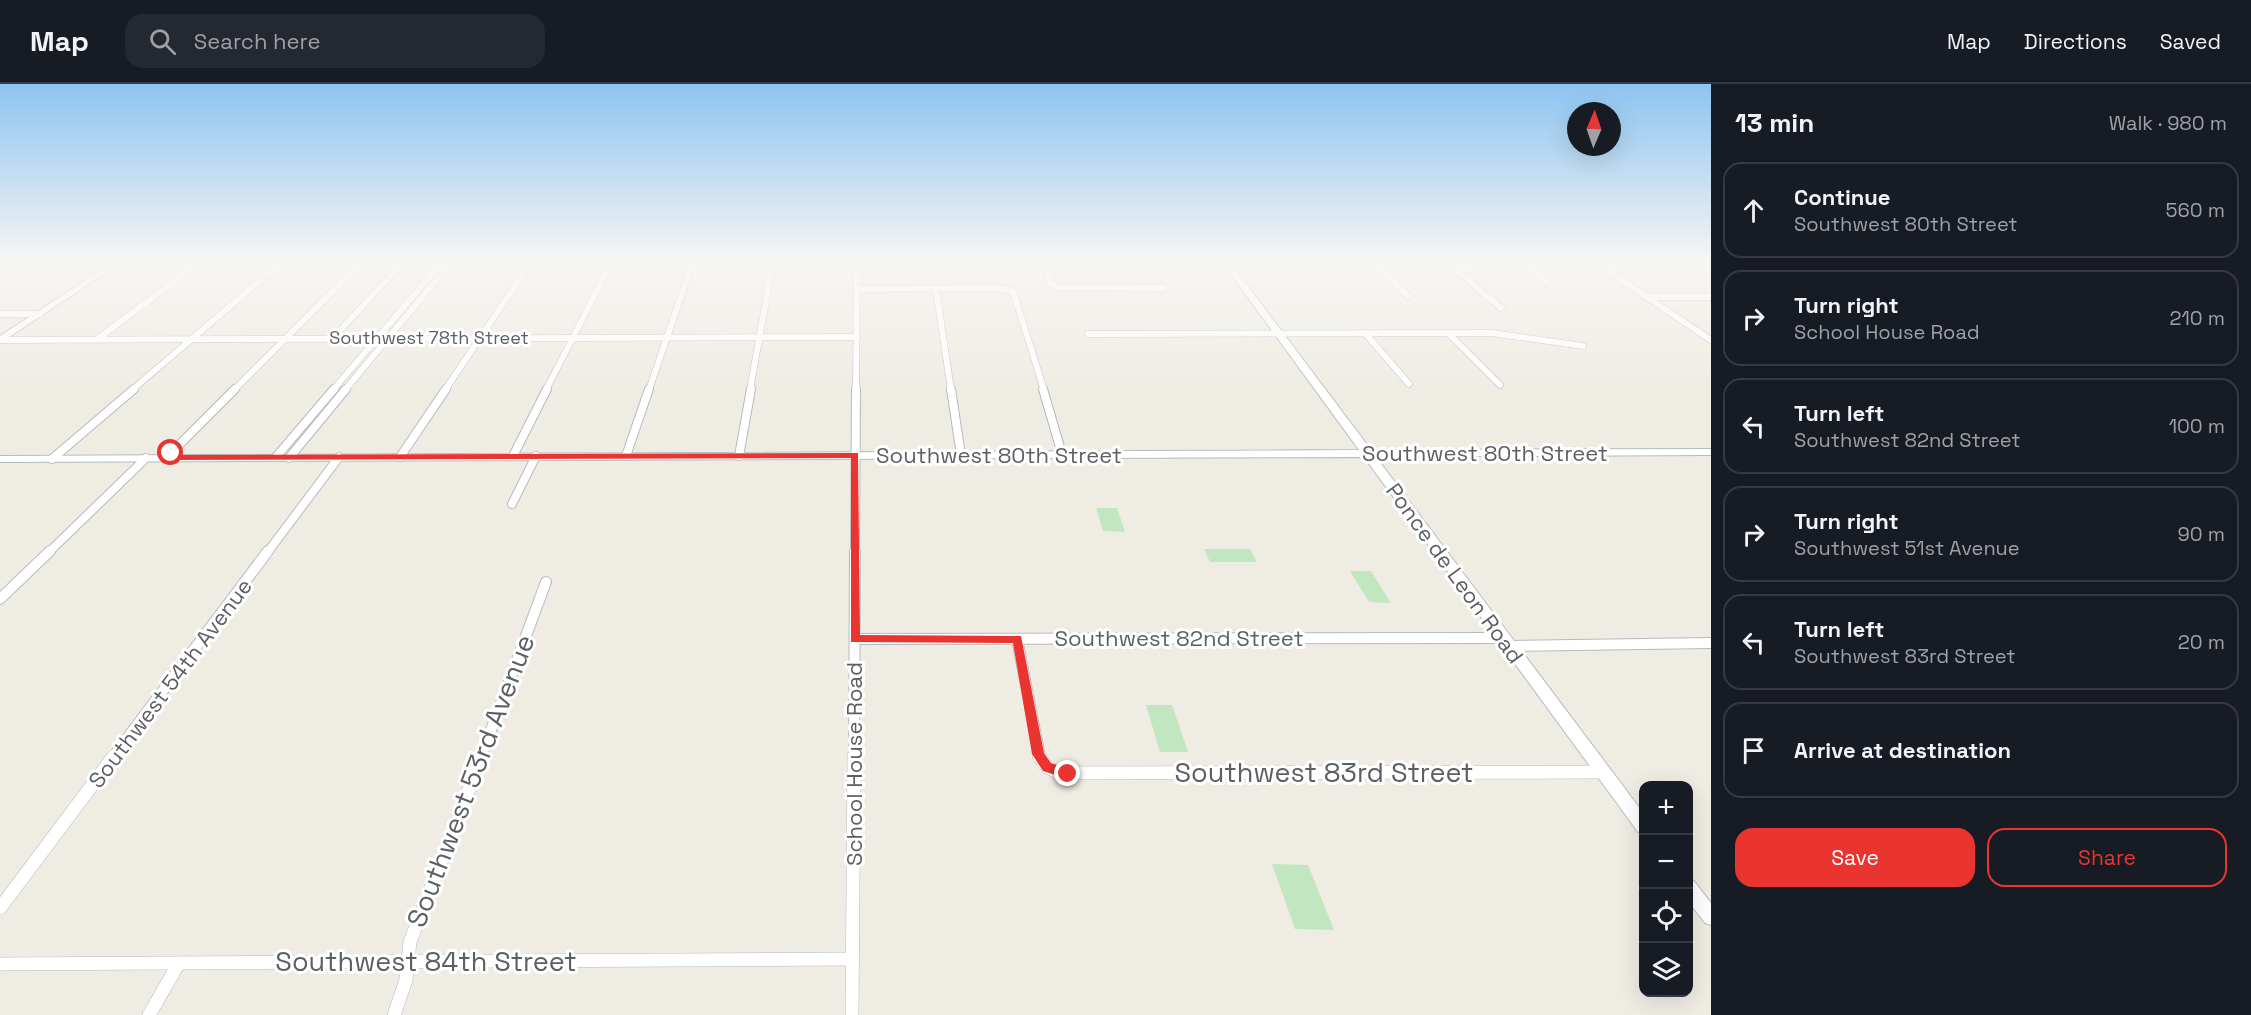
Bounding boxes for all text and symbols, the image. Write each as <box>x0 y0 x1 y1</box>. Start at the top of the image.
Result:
search box <box>125 14 545 68</box>
text: Map <box>30 23 89 59</box>
icon: search <box>146 25 179 58</box>
text: Search here <box>194 27 321 55</box>
text: Map <box>1947 28 1991 55</box>
text: Directions <box>2024 28 2127 55</box>
text: Saved <box>2160 28 2221 55</box>
north arrow <box>1567 102 1621 156</box>
text: 13 min <box>1735 106 1814 140</box>
text: Walk · 980 m <box>2109 110 2227 136</box>
text: Continue <box>1794 183 1890 211</box>
icon: ahead <box>1737 194 1770 227</box>
text: 560 m <box>2166 197 2225 223</box>
text: Southwest 80th Street <box>1794 211 2018 237</box>
text: Turn right <box>1794 291 1899 319</box>
icon: right <box>1737 302 1770 335</box>
text: 210 m <box>2169 305 2225 331</box>
text: School House Road <box>1794 319 1980 345</box>
street label: Southwest 78th Street <box>329 326 529 349</box>
text: Turn left <box>1794 399 1884 427</box>
icon: left <box>1737 410 1770 443</box>
text: 100 m <box>2169 413 2225 439</box>
text: Southwest 82nd Street <box>1794 427 2020 453</box>
route start <box>157 439 183 465</box>
street label: Southwest 80th Street <box>1362 439 1608 467</box>
street label: Southwest 80th Street <box>876 441 1122 469</box>
street label: Ponce de Leon Road <box>1380 477 1530 669</box>
text: Turn right <box>1794 507 1899 535</box>
icon: right <box>1737 518 1770 551</box>
text: 90 m <box>2178 521 2225 547</box>
text: Southwest 51st Avenue <box>1794 535 2020 561</box>
street label: Southwest 54th Avenue <box>82 573 258 793</box>
text: Turn left <box>1794 615 1884 643</box>
street label: Southwest 82nd Street <box>1054 624 1304 652</box>
icon: left <box>1737 626 1770 659</box>
text: 20 m <box>2178 629 2225 655</box>
street label: Southwest 53rd Avenue <box>399 630 543 932</box>
text: Southwest 83rd Street <box>1794 643 2015 669</box>
street label: School House Road <box>840 662 868 866</box>
icon: arrive <box>1737 734 1770 767</box>
text: Arrive at destination <box>1794 736 2011 764</box>
street label: Southwest 83rd Street <box>1175 755 1473 790</box>
route end <box>1054 760 1080 786</box>
map controls <box>1639 781 1693 997</box>
button: + <box>1639 781 1693 835</box>
button: Save <box>1735 828 1975 887</box>
button: Share <box>1987 828 2227 887</box>
button: − <box>1639 835 1693 889</box>
button: locate <box>1639 889 1693 943</box>
button: layers <box>1639 943 1693 997</box>
street label: Southwest 84th Street <box>275 944 577 979</box>

